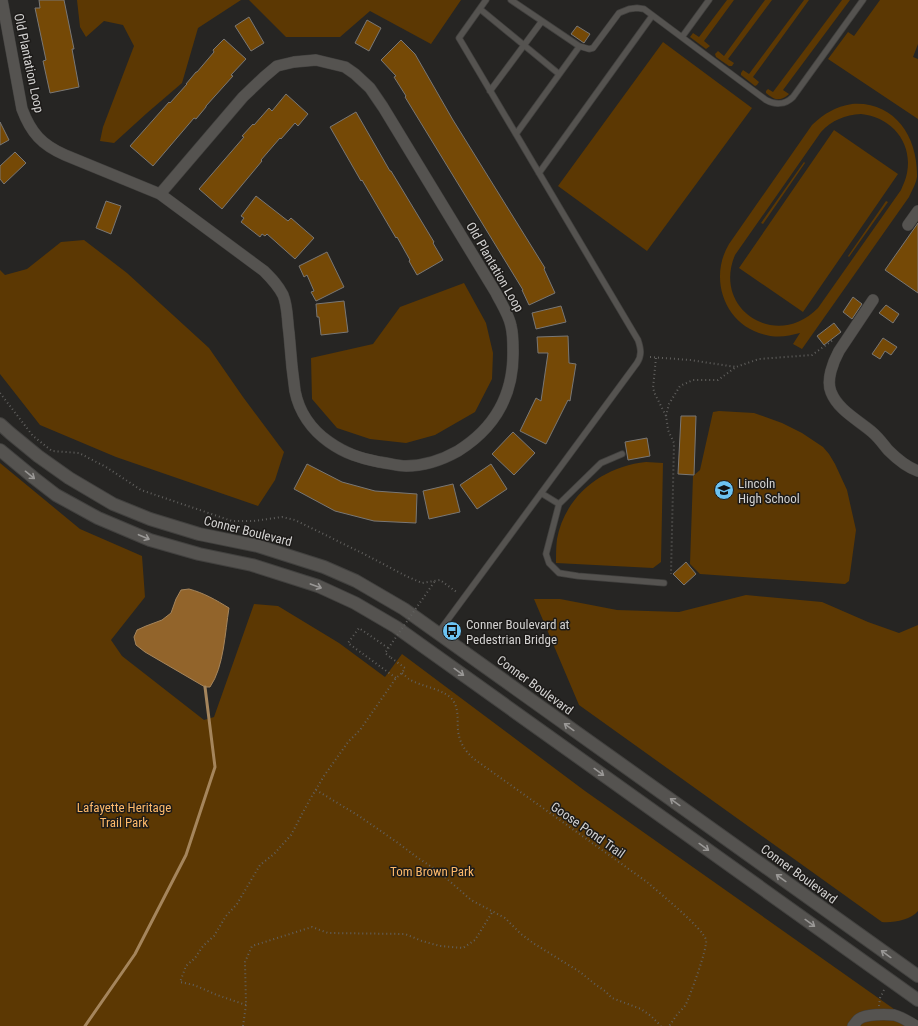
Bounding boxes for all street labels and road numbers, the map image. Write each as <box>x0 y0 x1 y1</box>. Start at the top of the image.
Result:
street label: Old Plantation Loop <box>11 12 47 114</box>
street label: Old Plantation Loop <box>463 219 527 315</box>
street label: Conner Boulevard <box>202 513 294 549</box>
street label: Conner Boulevard <box>494 652 576 718</box>
street label: Goose Pond Trail <box>548 799 628 861</box>
street label: Conner Boulevard <box>758 841 840 907</box>

